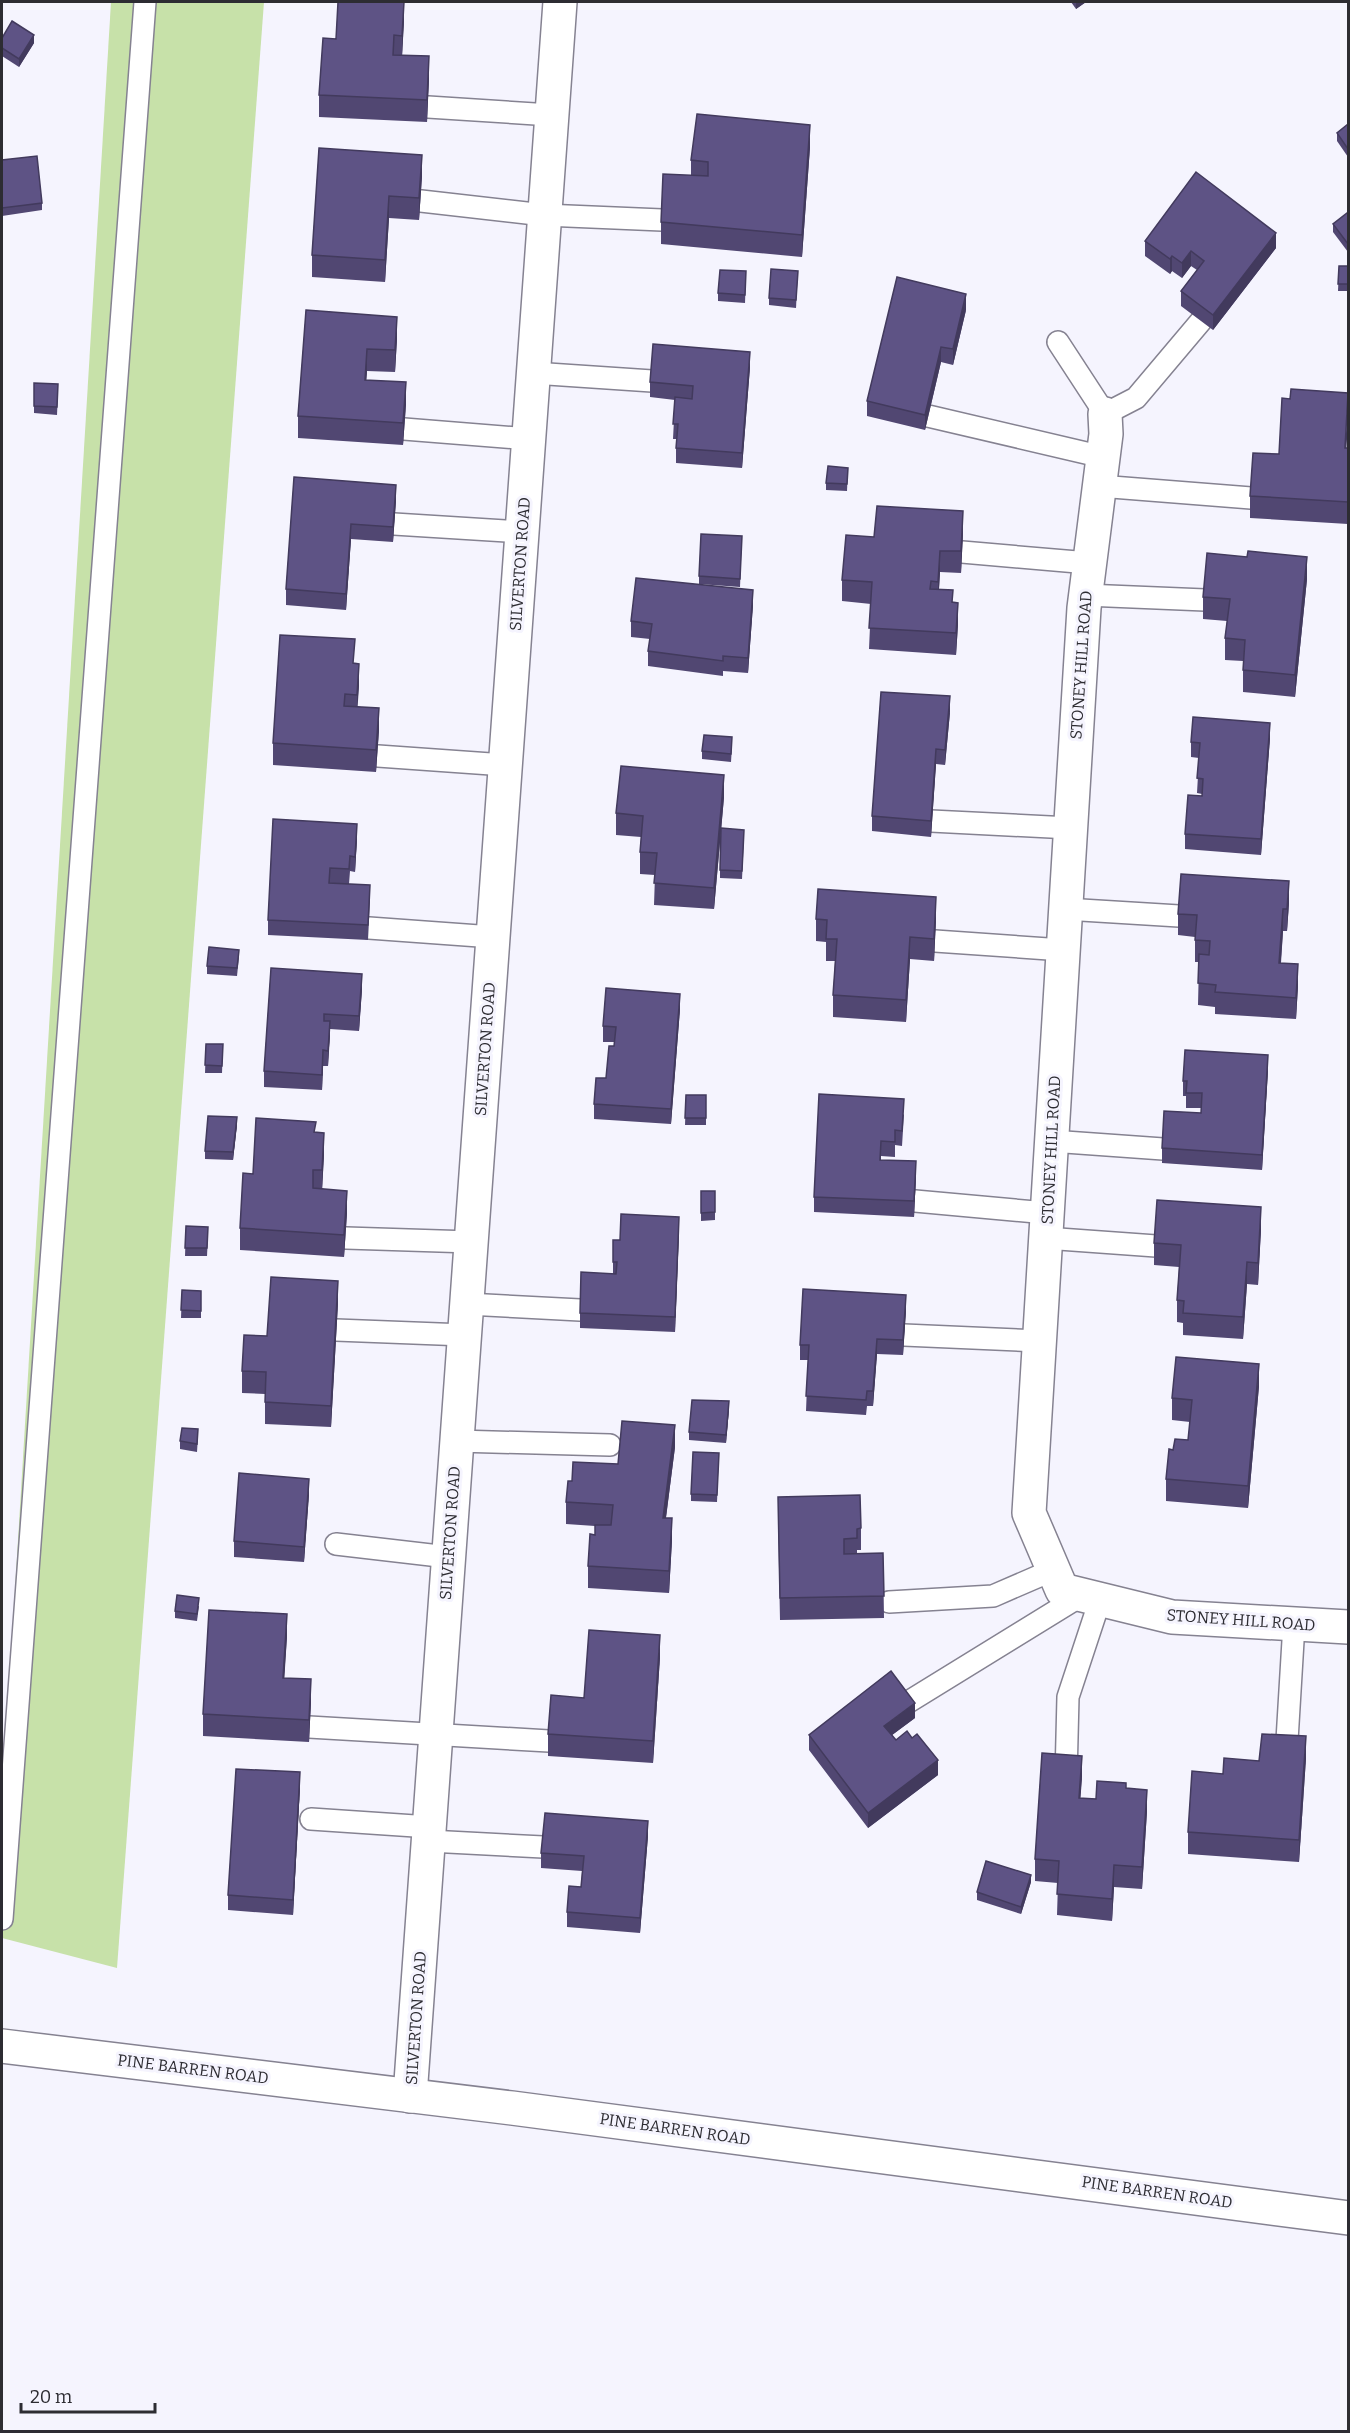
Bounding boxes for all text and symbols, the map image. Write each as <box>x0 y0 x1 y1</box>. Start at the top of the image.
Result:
street label: SILVERTON ROAD <box>506 496 534 632</box>
street label: STONEY HILL ROAD <box>1066 590 1096 740</box>
street label: SILVERTON ROAD <box>471 981 499 1117</box>
street label: STONEY HILL ROAD <box>1038 1075 1064 1225</box>
street label: SILVERTON ROAD <box>436 1465 464 1601</box>
street label: STONEY HILL ROAD <box>1166 1605 1316 1635</box>
street label: SILVERTON ROAD <box>402 1950 430 2086</box>
street label: PINE BARREN ROAD <box>116 2050 270 2088</box>
street label: PINE BARREN ROAD <box>598 2109 752 2149</box>
street label: PINE BARREN ROAD <box>1080 2172 1234 2212</box>
scale bar <box>21 2376 154 2414</box>
text: 20 m <box>30 2386 72 2408</box>

